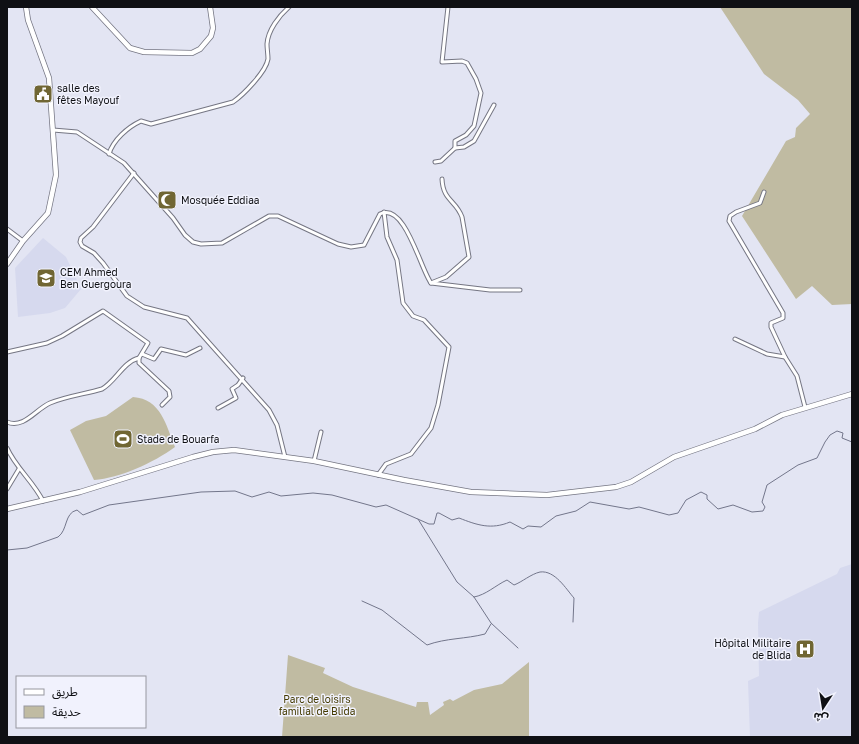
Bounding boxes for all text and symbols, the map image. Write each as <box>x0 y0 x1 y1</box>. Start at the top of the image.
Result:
place label: salle des fêtes Mayouf <box>57 82 119 106</box>
public building icon: salle des fêtes Mayouf <box>32 83 54 105</box>
mosque icon: Mosquée Eddiaa <box>156 189 178 211</box>
place label: Mosquée Eddiaa <box>181 194 259 206</box>
place label: CEM Ahmed Ben Guergoura <box>60 266 132 290</box>
school or university icon: CEM Ahmed Ben Guergoura <box>35 267 57 289</box>
sports icon: Stade de Bouarfa <box>112 428 134 450</box>
place label: Stade de Bouarfa <box>137 433 219 445</box>
place label: Hôpital Militaire de Blida <box>714 637 791 661</box>
hospital icon: Hôpital Militaire de Blida <box>794 638 816 660</box>
legend <box>16 676 146 728</box>
text: طريق <box>52 684 78 700</box>
north arrow <box>803 688 843 728</box>
park label: Parc de loisirs familial de Blida <box>279 693 355 717</box>
text: حديقة <box>52 704 81 719</box>
text: ش <box>812 709 830 726</box>

